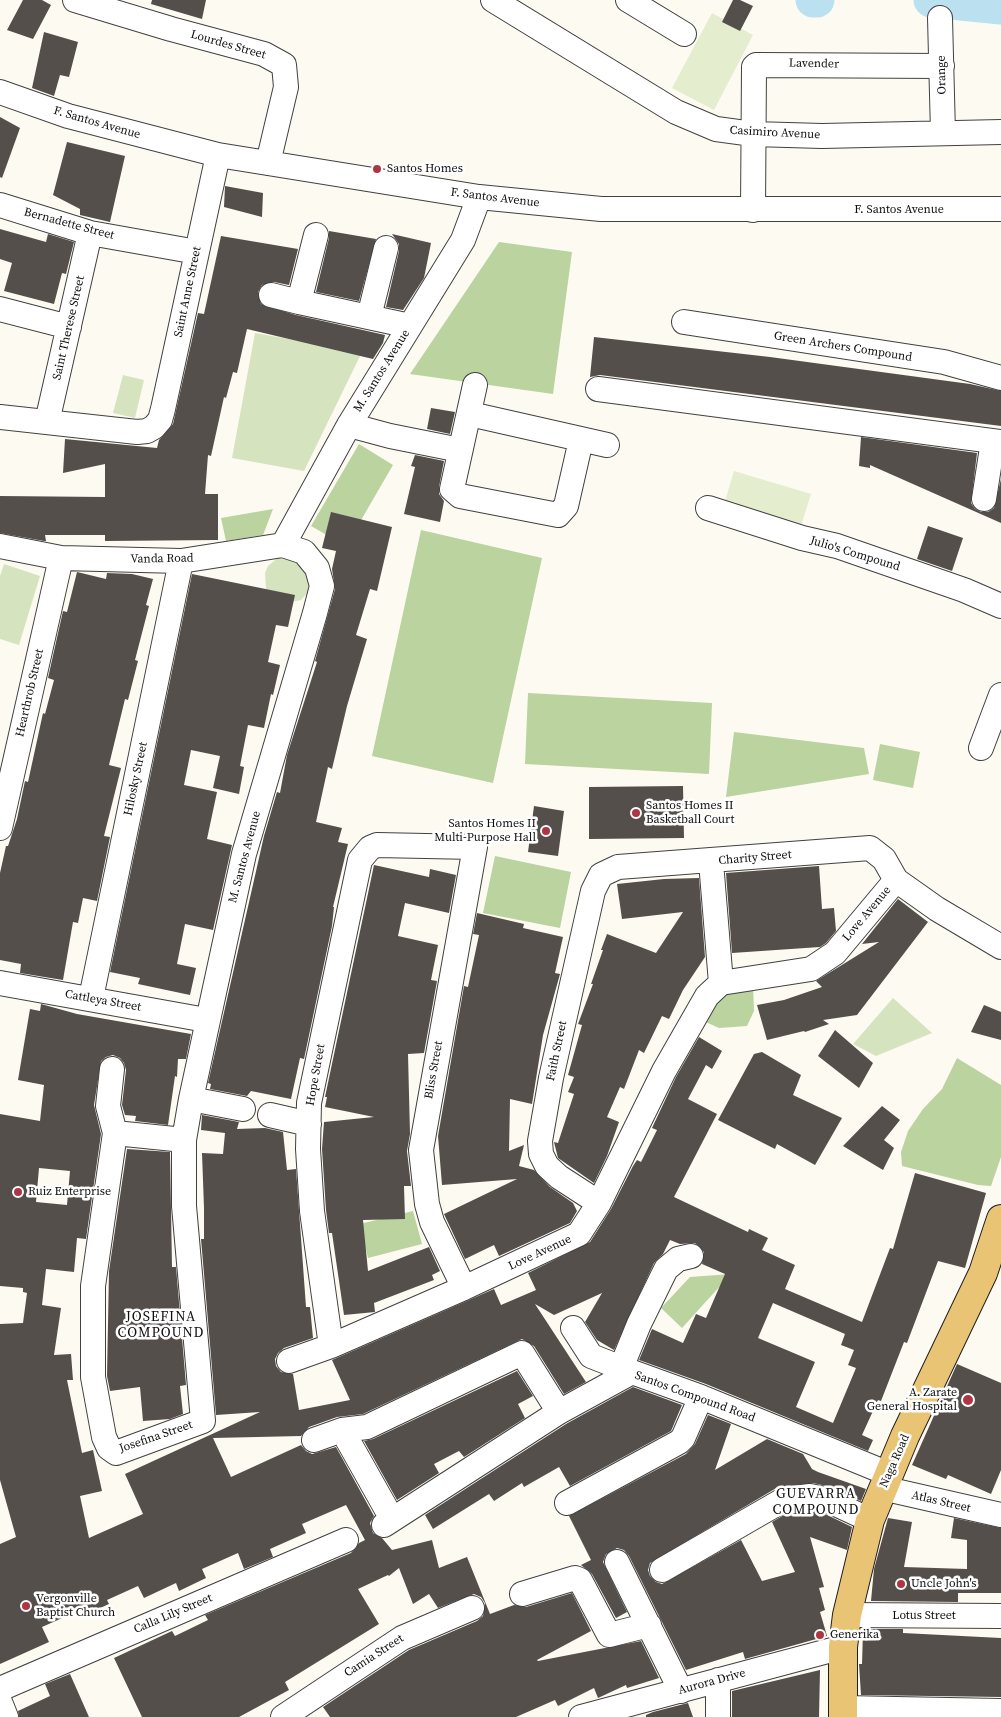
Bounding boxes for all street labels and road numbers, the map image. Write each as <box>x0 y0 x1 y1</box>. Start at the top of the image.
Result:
street label: Lourdes Street <box>189 27 267 63</box>
street label: Orange <box>934 55 950 95</box>
street label: Lavender <box>789 56 839 72</box>
street label: F. Santos Avenue <box>52 104 142 142</box>
street label: Casimiro Avenue <box>729 123 821 143</box>
street label: F. Santos Avenue <box>450 185 540 211</box>
street label: F. Santos Avenue <box>854 203 944 217</box>
street label: Bernadette Street <box>22 205 116 243</box>
street label: Saint Anne Street <box>171 245 205 339</box>
street label: Saint Therese Street <box>50 274 88 382</box>
street label: M. Santos Avenue <box>351 327 413 415</box>
street label: Green Archers Compound <box>773 329 913 365</box>
street label: Julio's Compound <box>808 533 902 575</box>
street label: Vanda Road <box>130 551 194 567</box>
street label: Hearthrob Street <box>13 648 47 738</box>
street label: Hilosky Street <box>121 741 151 817</box>
street label: M. Santos Avenue <box>226 809 264 905</box>
street label: Charity Street <box>718 848 792 868</box>
street label: Love Avenue <box>840 883 894 945</box>
street label: Cattleya Street <box>64 987 142 1015</box>
street label: Faith Street <box>544 1020 570 1082</box>
street label: Bliss Street <box>422 1040 446 1100</box>
street label: Hope Street <box>303 1043 329 1107</box>
street label: Love Avenue <box>506 1232 574 1274</box>
street label: Santos Compound Road <box>633 1368 757 1426</box>
street label: Josefina Street <box>117 1418 195 1456</box>
street label: Naga Road <box>877 1432 913 1490</box>
street label: Atlas Street <box>910 1488 972 1516</box>
street label: Calla Lily Street <box>132 1591 214 1637</box>
street label: Lotus Street <box>892 1609 956 1623</box>
street label: Camia Street <box>342 1631 406 1681</box>
street label: Aurora Drive <box>677 1666 747 1698</box>

